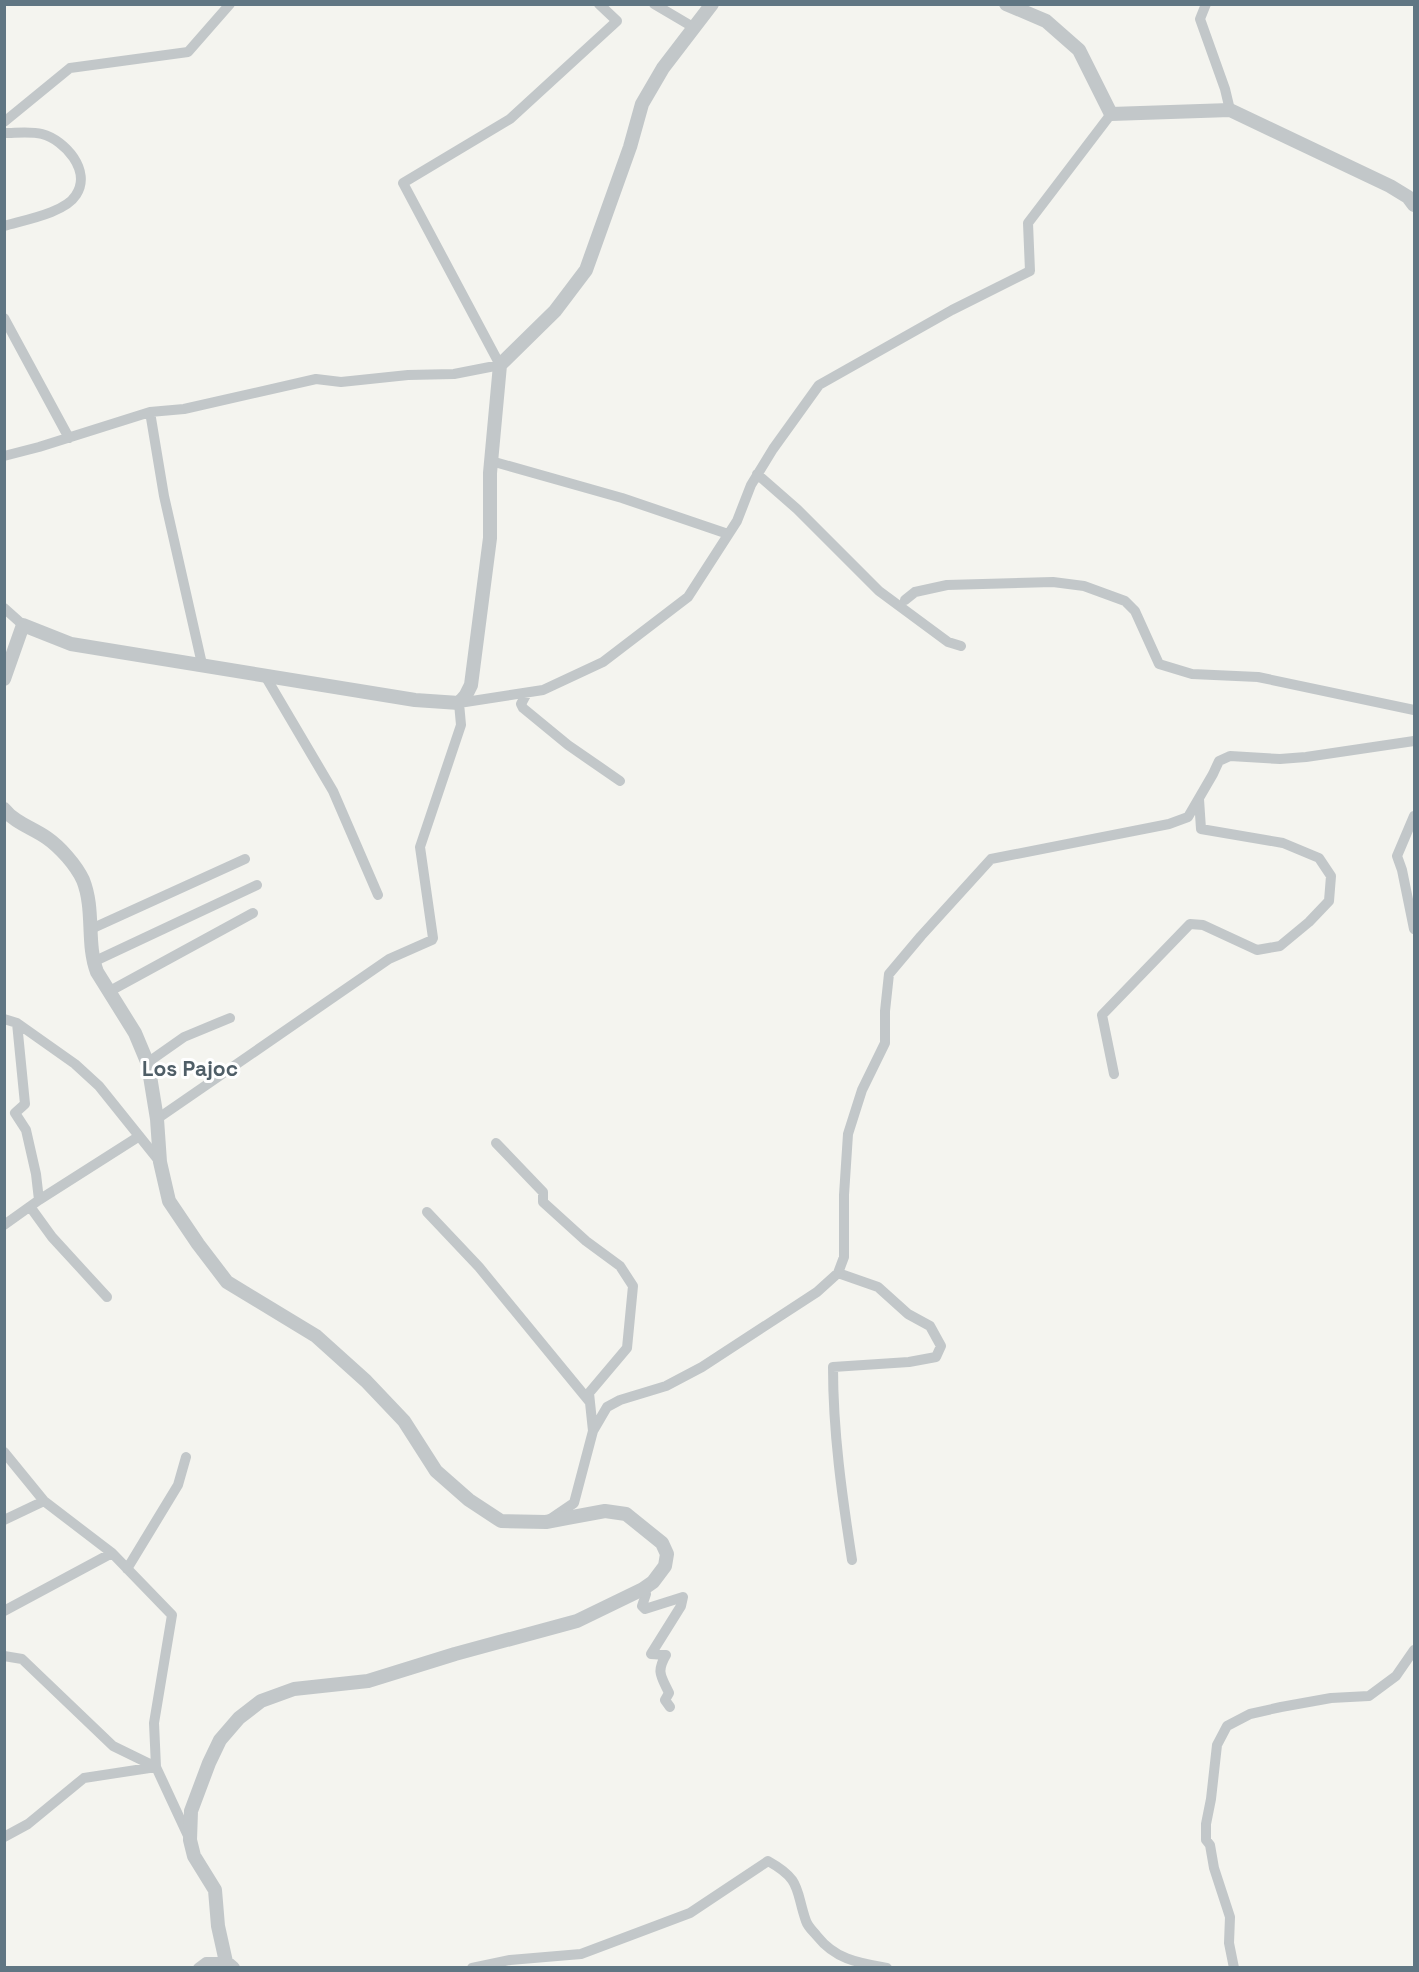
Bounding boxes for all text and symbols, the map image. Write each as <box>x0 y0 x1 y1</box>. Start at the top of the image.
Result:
district label: Los Pajoc <box>142 1055 238 1082</box>

